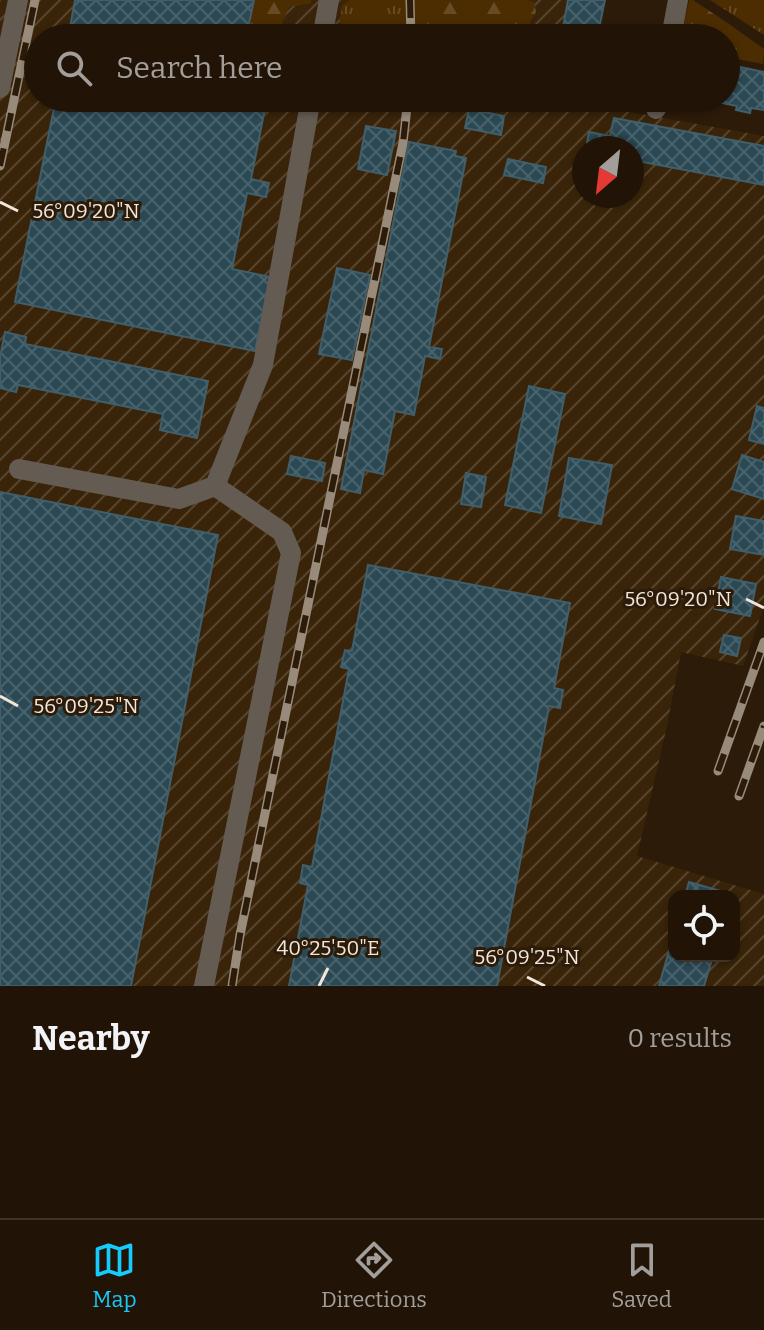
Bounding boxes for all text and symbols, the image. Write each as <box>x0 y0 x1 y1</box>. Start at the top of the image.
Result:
search box <box>24 24 740 112</box>
icon: search <box>52 46 96 90</box>
text: Search here <box>116 50 283 86</box>
north arrow <box>572 136 644 208</box>
text: 56°09'20"N <box>32 199 140 223</box>
text: 56°09'20"N <box>624 587 732 611</box>
text: 56°09'25"N <box>34 694 139 718</box>
map controls <box>668 890 740 962</box>
button: locate <box>668 890 740 962</box>
text: 40°25'50"E <box>277 936 379 960</box>
text: 56°09'25"N <box>475 945 580 969</box>
text: Nearby <box>32 1018 150 1059</box>
text: 0 results <box>627 1023 732 1054</box>
tab: Map <box>92 1238 137 1313</box>
tab: Directions <box>321 1238 427 1313</box>
tab: Saved <box>611 1238 672 1313</box>

